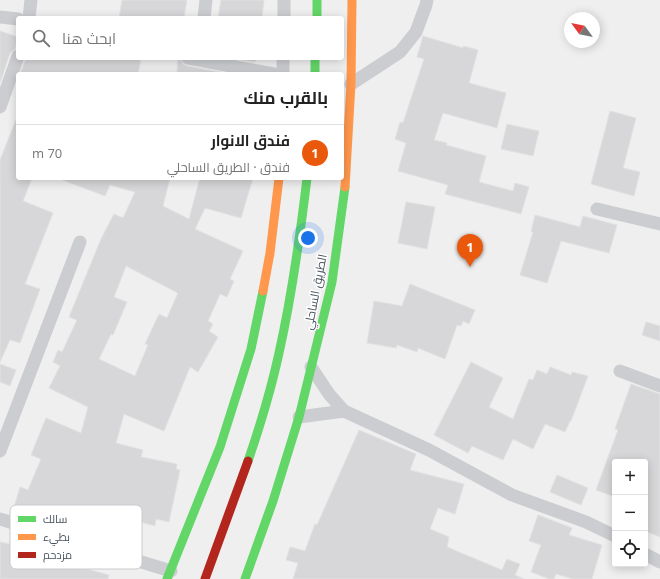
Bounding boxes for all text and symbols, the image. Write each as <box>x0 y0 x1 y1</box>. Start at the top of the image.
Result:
north arrow <box>564 12 600 48</box>
search box <box>16 16 344 60</box>
icon: search <box>30 27 52 49</box>
text: ابحث هنا <box>62 28 116 48</box>
text: بالقرب منك <box>243 86 328 109</box>
text: فندق الانوار <box>211 130 290 150</box>
text: 70 m <box>32 144 62 162</box>
text: 1 <box>311 144 319 162</box>
text: فندق · الطريق الساحلي <box>167 158 290 176</box>
your location <box>298 228 318 248</box>
pin: 1 <box>457 234 483 267</box>
street label: الطريق الساحلي <box>299 253 333 332</box>
map controls <box>612 459 648 567</box>
button: + <box>612 459 648 495</box>
button: − <box>612 495 648 531</box>
legend <box>10 505 142 569</box>
text: سالك <box>43 511 67 526</box>
text: بطيء <box>43 529 70 546</box>
button: locate <box>612 531 648 567</box>
text: مزدحم <box>43 547 72 563</box>

